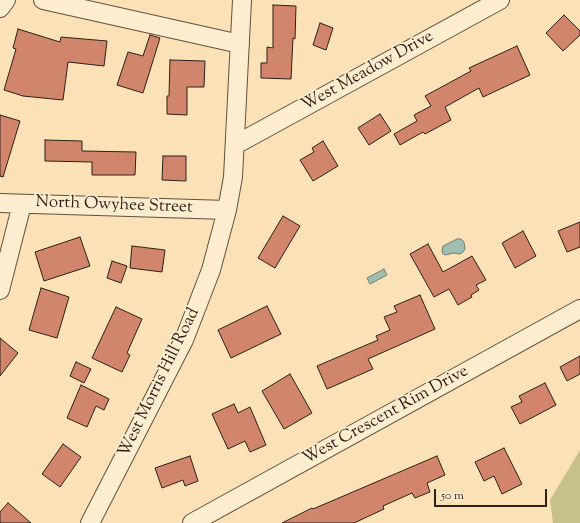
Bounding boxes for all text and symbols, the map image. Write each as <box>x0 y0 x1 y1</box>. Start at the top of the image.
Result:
street label: West Meadow Drive <box>298 27 438 117</box>
street label: North Owyhee Street <box>35 193 193 219</box>
street label: West Morris Hill Road <box>115 305 205 461</box>
street label: West Crescent Rim Drive <box>300 362 472 470</box>
scale bar <box>436 481 549 507</box>
text: 50 m <box>441 487 464 505</box>

